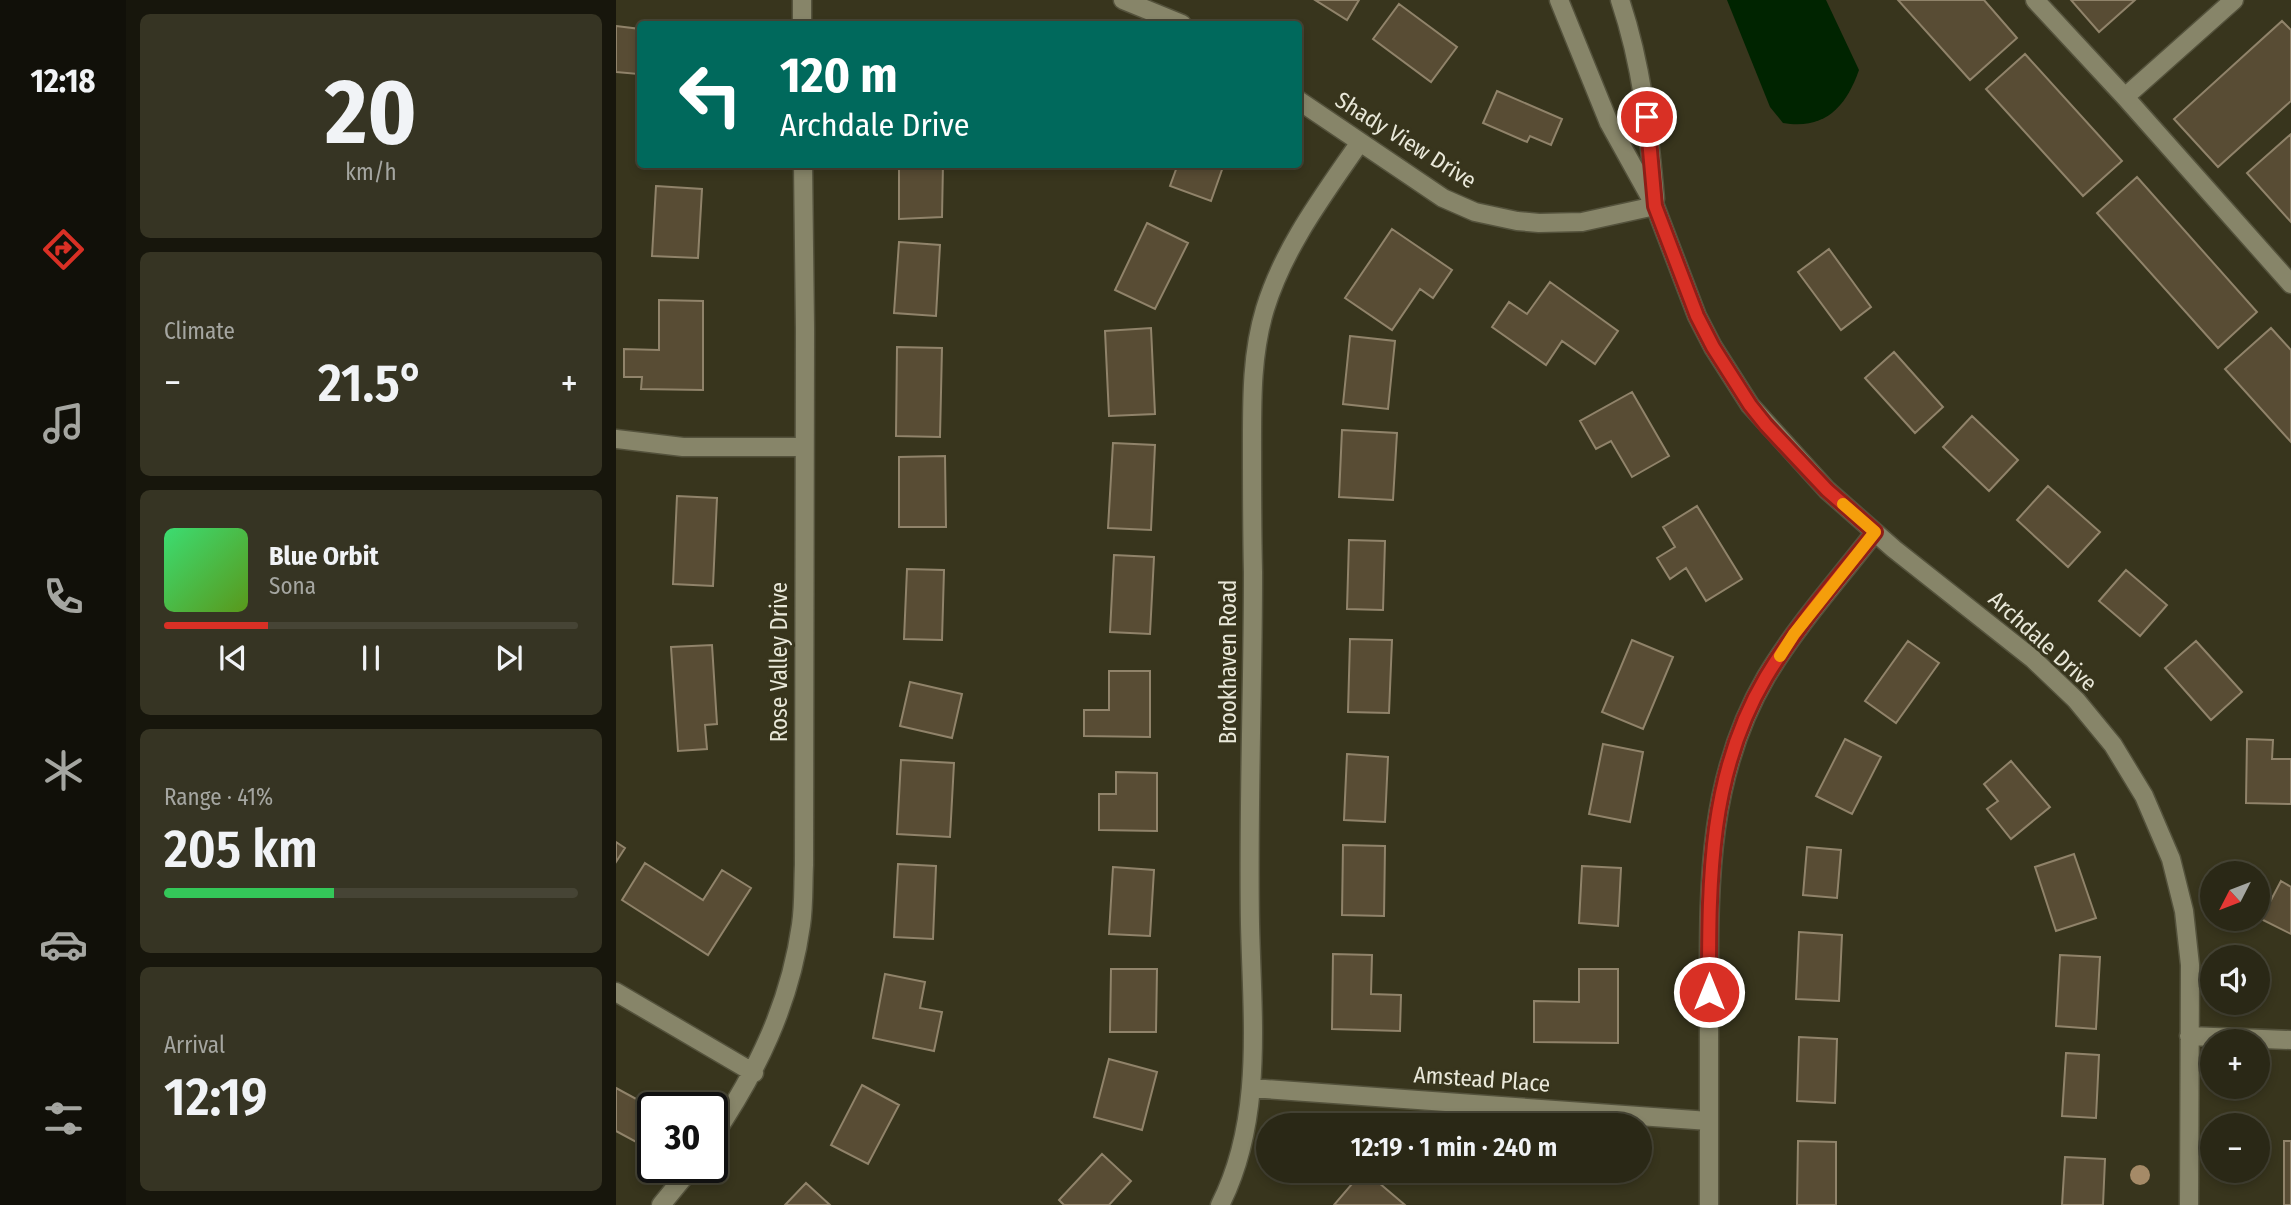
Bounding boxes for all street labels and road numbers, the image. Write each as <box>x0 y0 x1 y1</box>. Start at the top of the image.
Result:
street label: Shady View Drive <box>1330 86 1482 194</box>
street label: Brookhaven Road <box>1214 580 1242 744</box>
street label: Rose Valley Drive <box>765 582 793 742</box>
street label: Archdale Drive <box>1983 585 2103 697</box>
street label: Amstead Place <box>1413 1060 1551 1098</box>

